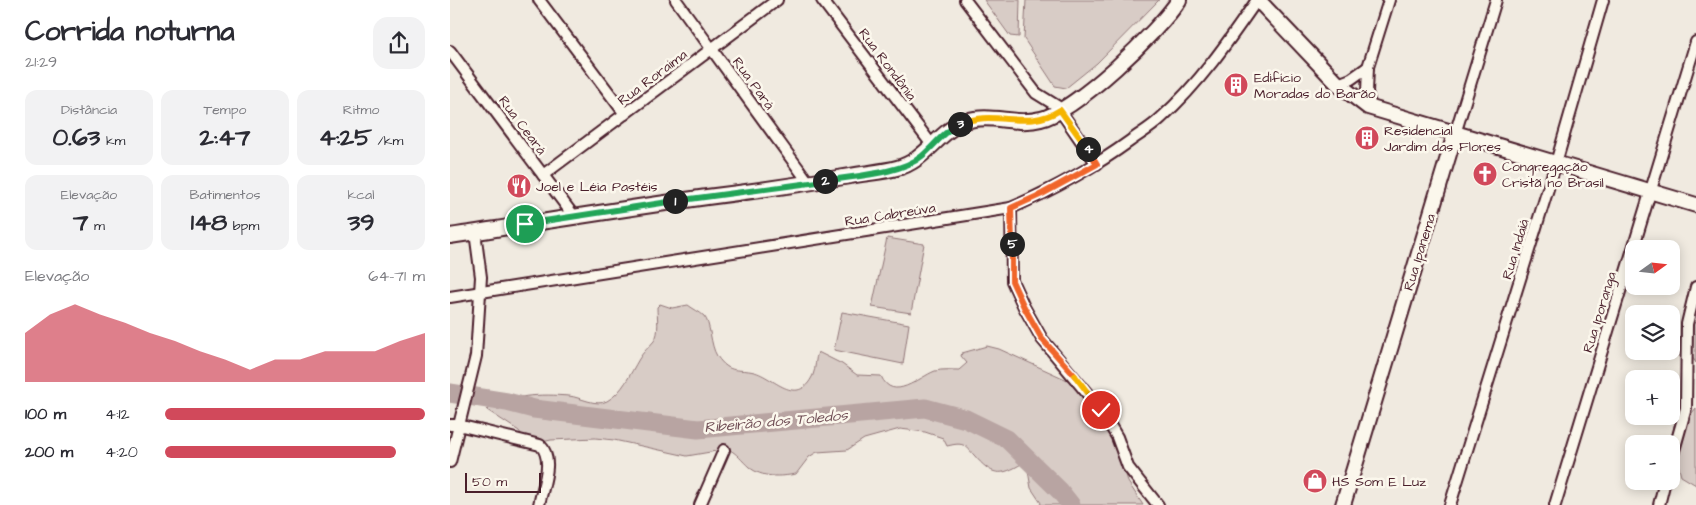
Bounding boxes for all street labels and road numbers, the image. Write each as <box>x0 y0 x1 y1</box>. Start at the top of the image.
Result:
street label: Rua Rondônia <box>853 24 921 105</box>
street label: Rua Roraima <box>614 45 692 111</box>
street label: Rua Pará <box>727 53 779 114</box>
street label: Rua Ceará <box>493 92 551 159</box>
street label: Rua Cabreúva <box>843 198 937 232</box>
street label: Rua Ipanema <box>1399 211 1441 293</box>
street label: Rua Indaiá <box>1497 216 1535 282</box>
street label: Rua Iporanga <box>1578 269 1622 355</box>

